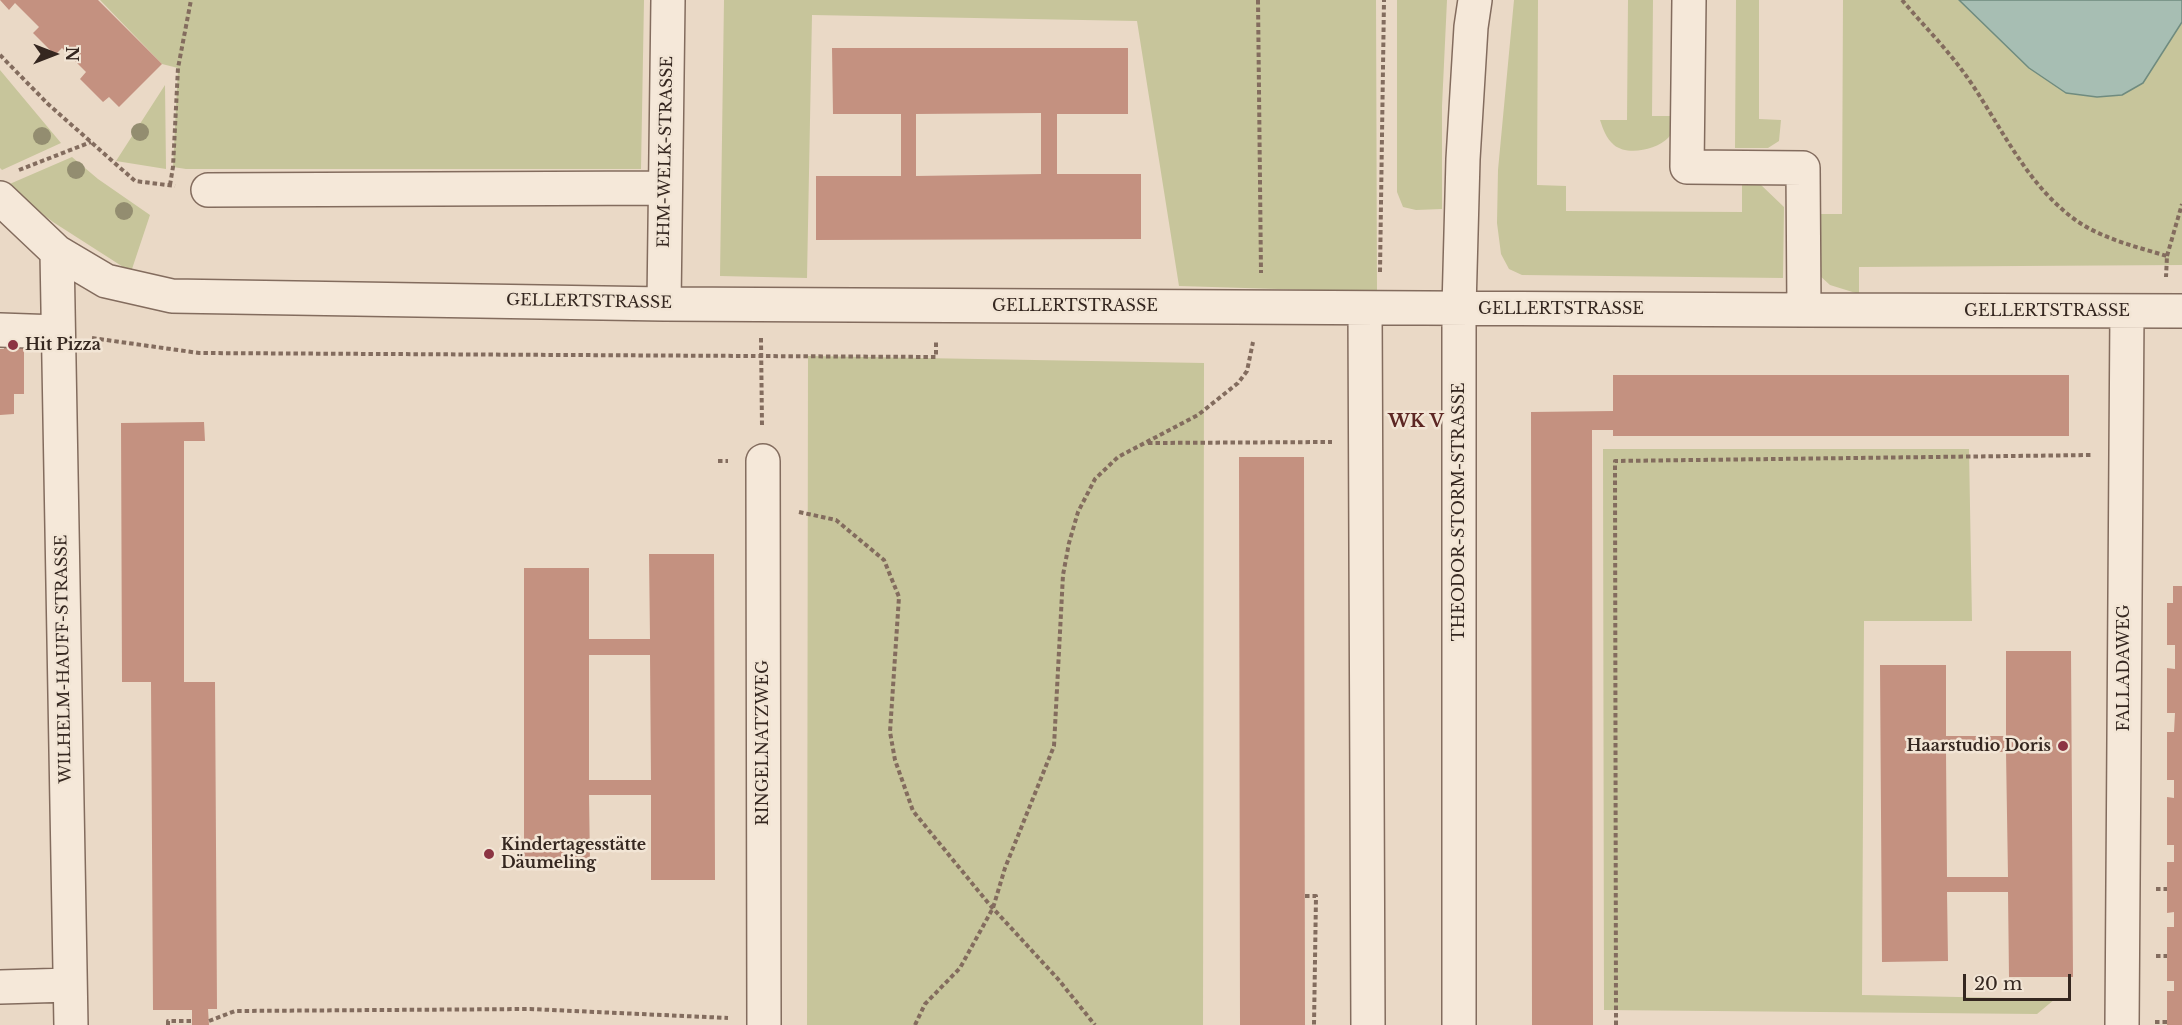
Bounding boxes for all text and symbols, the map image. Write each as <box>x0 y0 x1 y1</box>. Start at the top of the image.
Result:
north arrow <box>24 24 84 84</box>
text: N <box>62 46 82 62</box>
street label: EHM-WELK-STRASSE <box>655 56 677 248</box>
street label: GELLERTSTRASSE <box>506 291 672 313</box>
street label: GELLERTSTRASSE <box>992 296 1158 316</box>
street label: GELLERTSTRASSE <box>1478 299 1644 319</box>
street label: GELLERTSTRASSE <box>1964 301 2130 321</box>
place label: Hit Pizza <box>25 335 101 355</box>
marker: Hit Pizza <box>6 338 20 352</box>
street label: THEODOR-STORM-STRASSE <box>1449 383 1469 641</box>
district label: WK V <box>1388 411 1444 433</box>
street label: WILHELM-HAUFF-STRASSE <box>52 535 76 783</box>
street label: FALLADAWEG <box>2114 605 2134 731</box>
street label: RINGELNATZWEG <box>753 660 773 826</box>
place label: Haarstudio Doris <box>1906 736 2051 756</box>
marker: Haarstudio Doris <box>2056 739 2070 753</box>
place label: Kindertagesstätte Däumeling <box>501 835 646 873</box>
marker: Kindertagesstätte Däumeling <box>482 847 496 861</box>
scale bar <box>1966 962 2074 1000</box>
text: 20 m <box>1974 973 2022 995</box>

